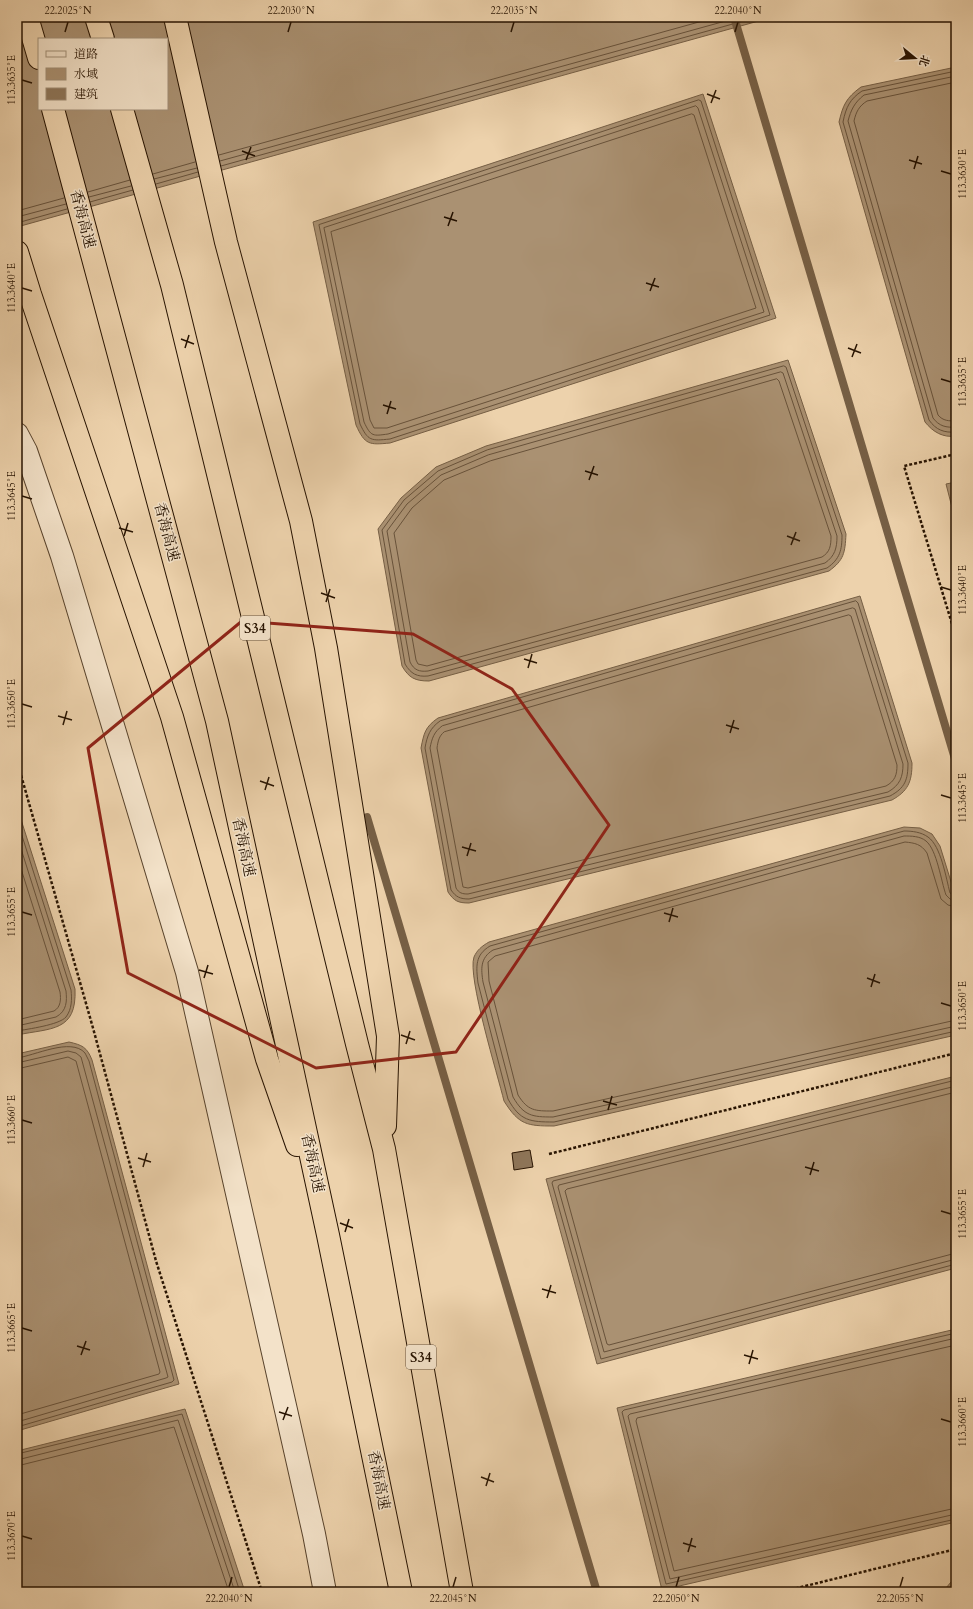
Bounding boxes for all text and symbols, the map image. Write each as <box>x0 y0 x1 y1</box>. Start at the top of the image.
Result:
text: 22.2025°N <box>45 4 92 18</box>
text: 22.2030°N <box>268 4 315 18</box>
text: 22.2035°N <box>491 4 538 18</box>
text: 22.2040°N <box>715 4 762 18</box>
legend <box>38 38 168 110</box>
north arrow <box>895 38 935 78</box>
text: 道路 <box>74 46 98 62</box>
text: 北 <box>915 53 933 68</box>
text: 113.3635°E <box>5 55 19 105</box>
text: 水域 <box>74 66 98 82</box>
text: 建筑 <box>74 86 98 102</box>
text: 113.3630°E <box>956 149 970 199</box>
street label: 香海高速 <box>66 187 100 251</box>
text: 113.3640°E <box>5 263 19 313</box>
text: 113.3635°E <box>956 357 970 407</box>
text: 113.3645°E <box>5 471 19 521</box>
street label: 香海高速 <box>150 500 184 564</box>
text: 113.3640°E <box>956 565 970 615</box>
road number: S34 <box>240 616 270 640</box>
text: 113.3650°E <box>5 679 19 729</box>
text: 113.3645°E <box>956 773 970 823</box>
street label: 香海高速 <box>228 816 260 878</box>
text: 113.3655°E <box>5 887 19 937</box>
text: 113.3650°E <box>956 981 970 1031</box>
text: 113.3660°E <box>5 1095 19 1145</box>
street label: 香海高速 <box>297 1132 329 1194</box>
text: 113.3655°E <box>956 1189 970 1239</box>
text: 113.3665°E <box>5 1303 19 1353</box>
road number: S34 <box>406 1345 436 1369</box>
text: 113.3660°E <box>956 1397 970 1447</box>
street label: 香海高速 <box>363 1449 395 1511</box>
text: 113.3670°E <box>5 1511 19 1561</box>
text: 22.2040°N <box>206 1592 253 1606</box>
text: 22.2045°N <box>430 1592 477 1606</box>
text: 22.2050°N <box>653 1592 700 1606</box>
text: 22.2055°N <box>877 1592 924 1606</box>

